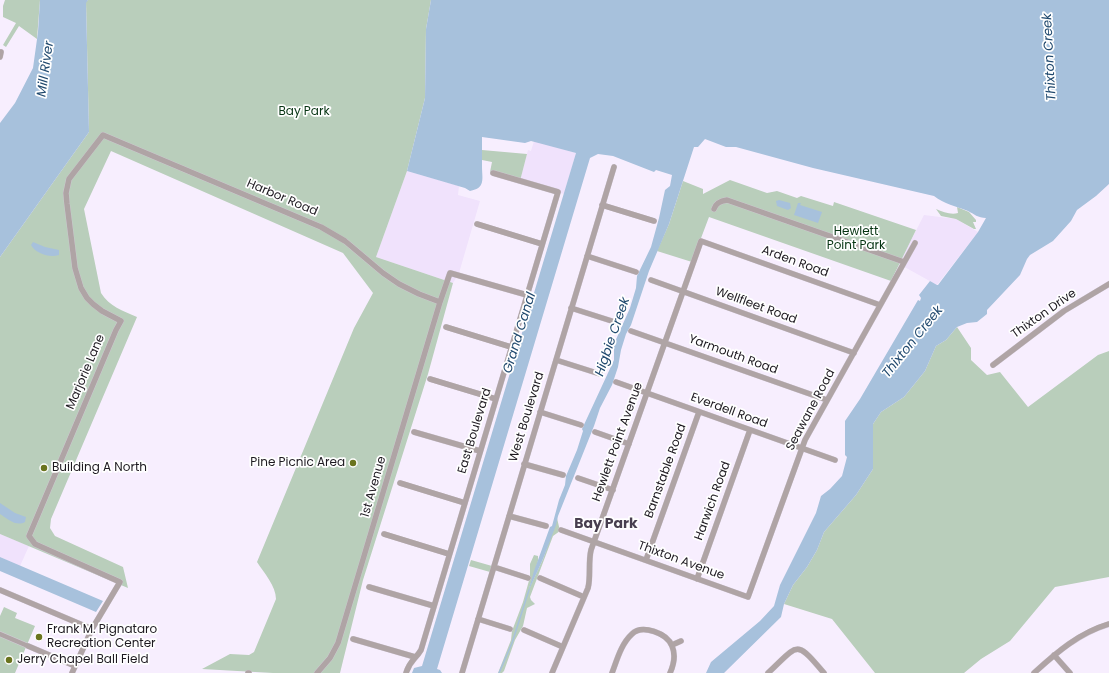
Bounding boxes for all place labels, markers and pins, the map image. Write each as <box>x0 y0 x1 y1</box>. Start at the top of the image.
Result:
place label: Pine Picnic Area <box>250 456 345 470</box>
marker: Pine Picnic Area <box>348 458 358 468</box>
place label: Building A North <box>52 461 147 475</box>
marker: Building A North <box>39 463 49 473</box>
place label: Frank M. Pignataro Recreation Center <box>47 623 157 651</box>
marker: Frank M. Pignataro Recreation Center <box>34 632 44 642</box>
place label: Jerry Chapel Ball Field <box>17 653 149 667</box>
marker: Jerry Chapel Ball Field <box>4 655 14 665</box>

